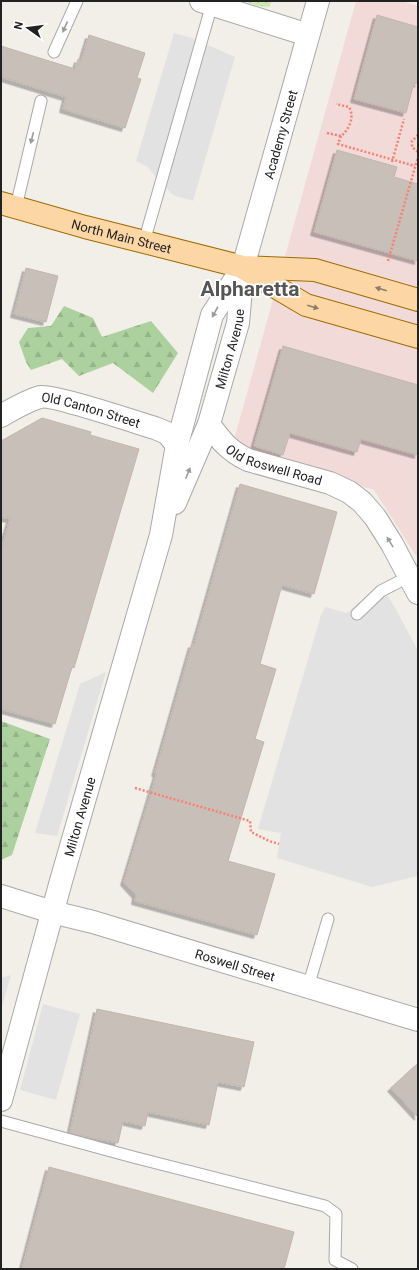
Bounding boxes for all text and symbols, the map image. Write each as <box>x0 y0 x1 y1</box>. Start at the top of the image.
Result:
north arrow <box>8 8 48 48</box>
text: N <box>12 20 26 31</box>
one-way arrow <box>62 21 68 33</box>
street label: Academy Street <box>261 88 301 181</box>
one-way arrow <box>29 132 35 145</box>
street label: North Main Street <box>70 217 173 257</box>
district label: Alpharetta <box>201 277 299 301</box>
one-way arrow <box>374 286 386 292</box>
one-way arrow <box>308 304 320 310</box>
one-way arrow <box>211 306 218 318</box>
street label: Milton Avenue <box>212 308 247 391</box>
street label: Old Canton Street <box>41 390 142 431</box>
street label: Old Roswell Road <box>223 441 324 488</box>
one-way arrow <box>185 467 191 479</box>
one-way arrow <box>387 536 394 548</box>
street label: Milton Avenue <box>61 775 99 858</box>
street label: Roswell Street <box>193 946 277 984</box>

